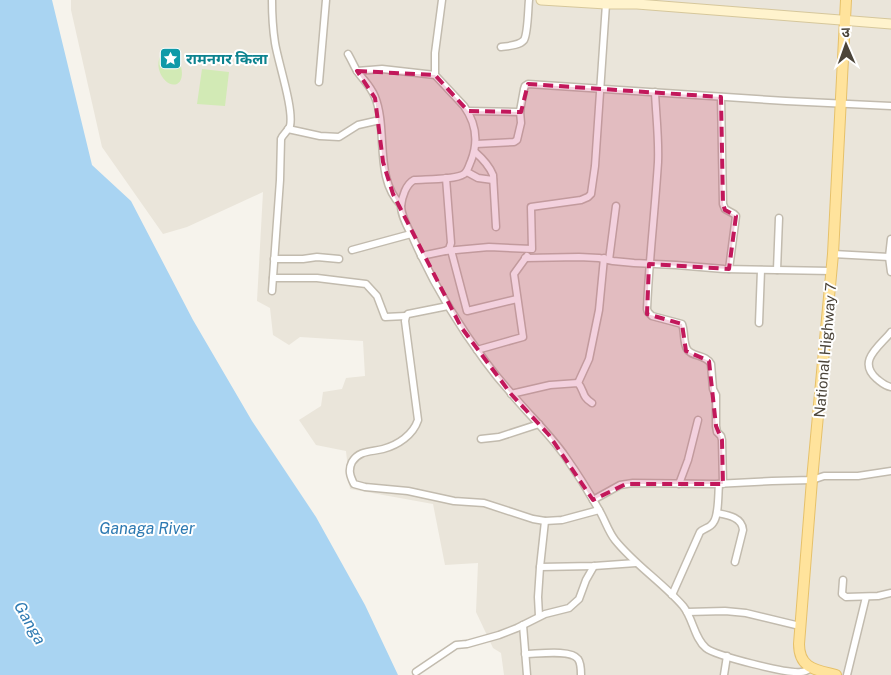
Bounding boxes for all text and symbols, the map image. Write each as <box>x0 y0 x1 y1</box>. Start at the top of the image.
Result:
north arrow <box>821 20 871 70</box>
text: उ <box>841 24 851 40</box>
place icon: रामनगर किला <box>158 46 182 70</box>
place label: रामनगर किला <box>186 50 268 67</box>
street label: National Highway 7 <box>811 282 839 418</box>
water label: Ganaga River <box>99 519 196 538</box>
water label: Ganga <box>10 598 50 648</box>

